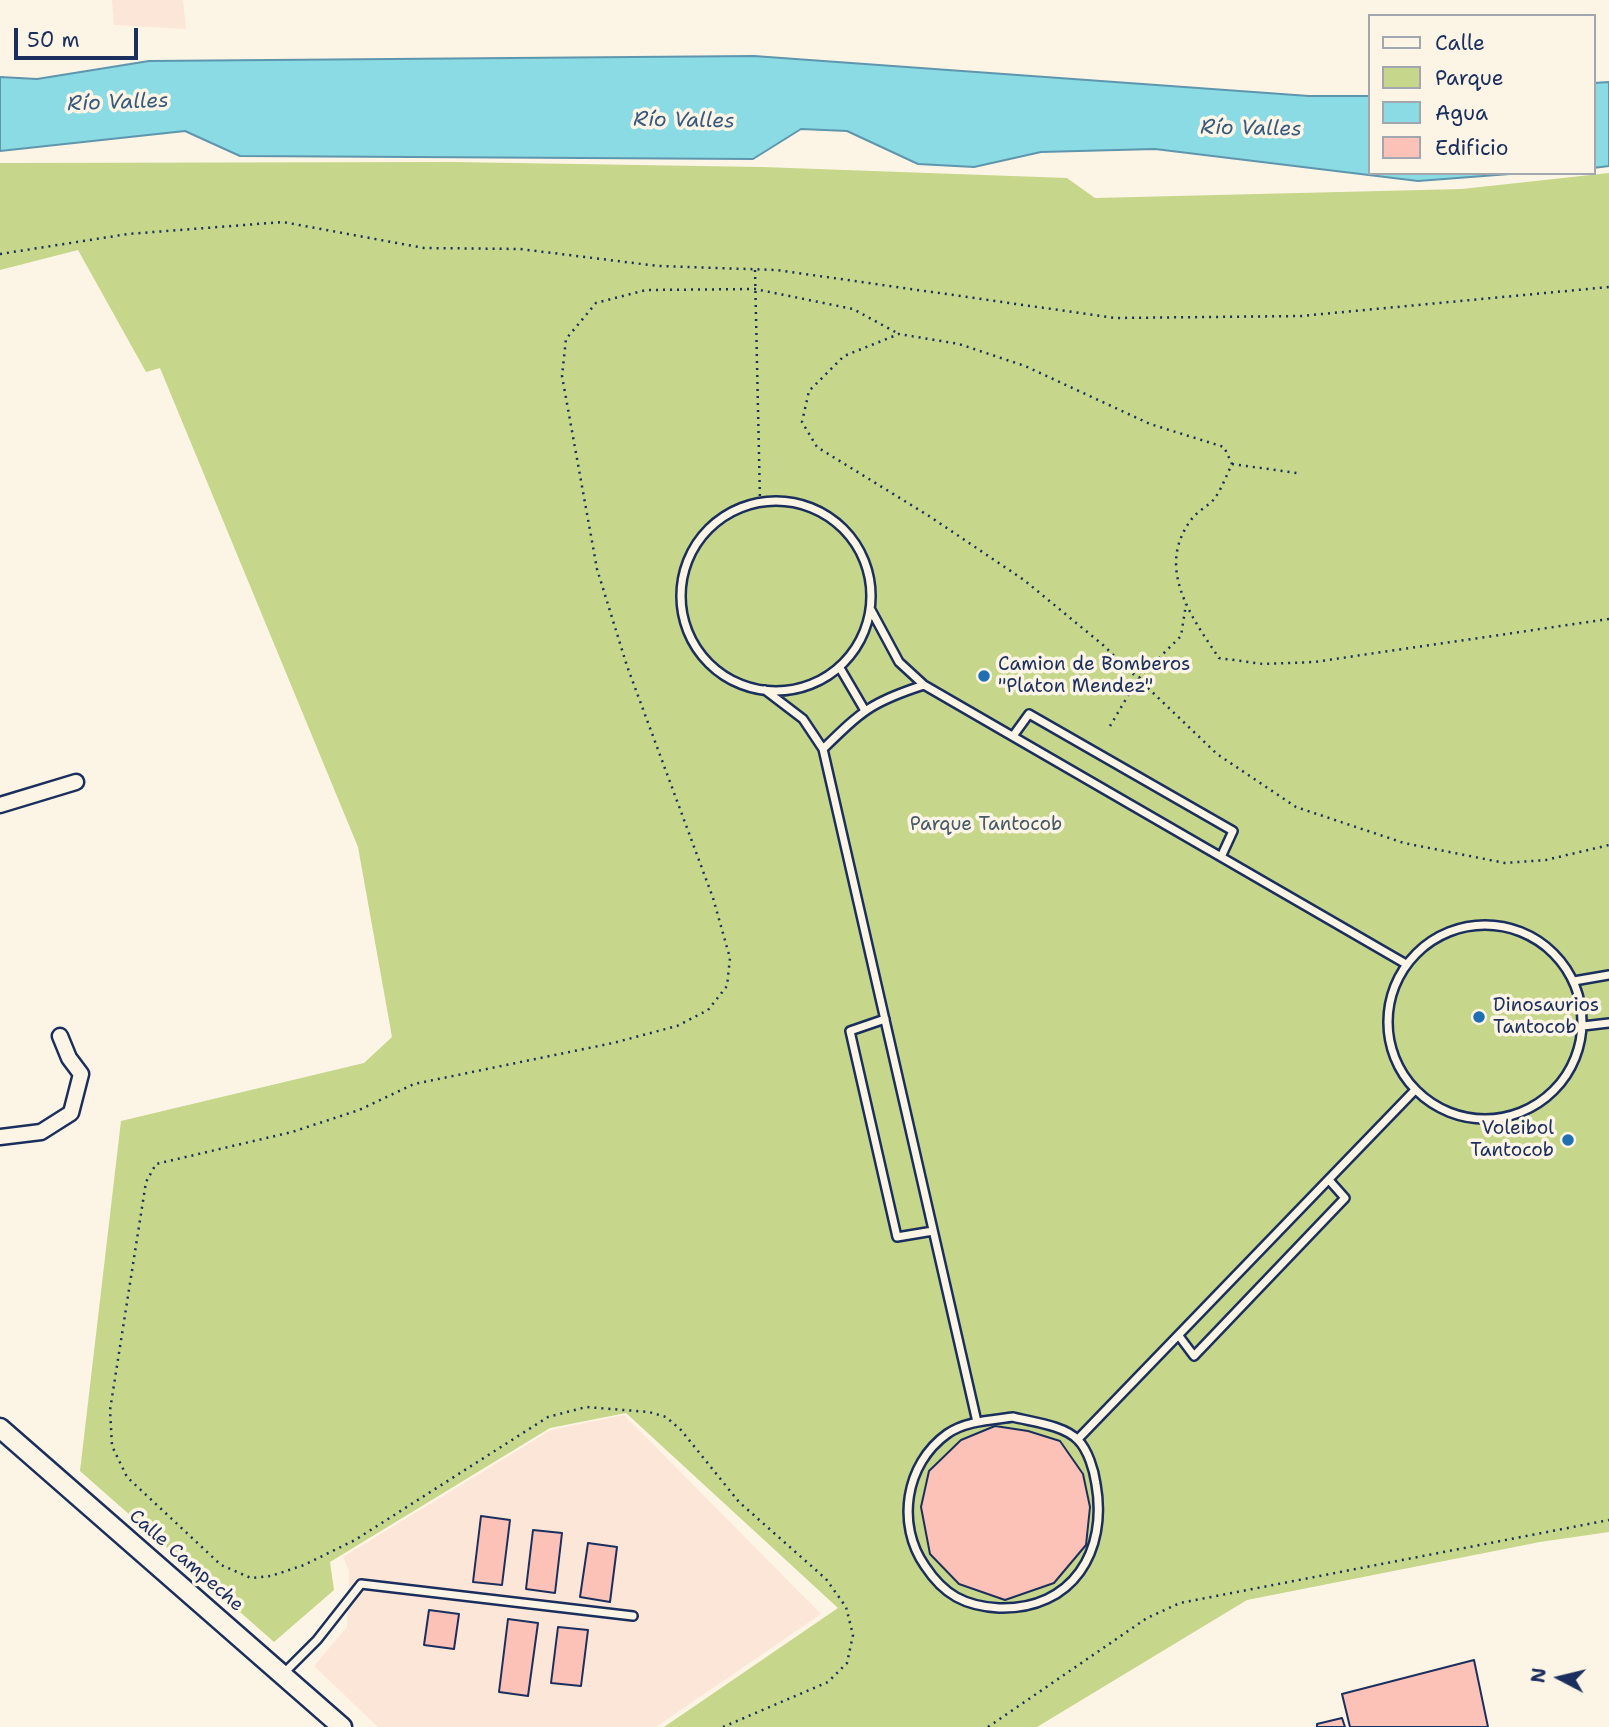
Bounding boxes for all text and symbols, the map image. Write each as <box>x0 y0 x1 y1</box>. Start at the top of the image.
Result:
scale bar <box>18 14 142 58</box>
legend <box>1368 14 1595 175</box>
text: 50 m <box>27 26 80 54</box>
text: Calle <box>1435 29 1485 57</box>
text: Parque <box>1435 64 1504 92</box>
water label: Río Valles <box>67 89 169 117</box>
text: Agua <box>1435 99 1488 127</box>
water label: Río Valles <box>633 108 735 134</box>
water label: Río Valles <box>1200 116 1302 142</box>
text: Edificio <box>1435 134 1508 162</box>
place label: Camion de Bomberos "Platon Mendez" <box>998 654 1190 698</box>
marker: Camion de Bomberos "Platon Mendez" <box>976 668 992 684</box>
park label: Parque Tantocob <box>910 814 1062 836</box>
place label: Dinosaurios Tantocob <box>1493 995 1599 1039</box>
marker: Dinosaurios Tantocob <box>1471 1009 1487 1025</box>
place label: Voleibol Tantocob <box>1470 1118 1554 1162</box>
marker: Voleibol Tantocob <box>1560 1132 1576 1148</box>
street label: Calle Campeche <box>124 1505 248 1617</box>
north arrow <box>1525 1643 1595 1713</box>
text: N <box>1525 1666 1552 1684</box>

